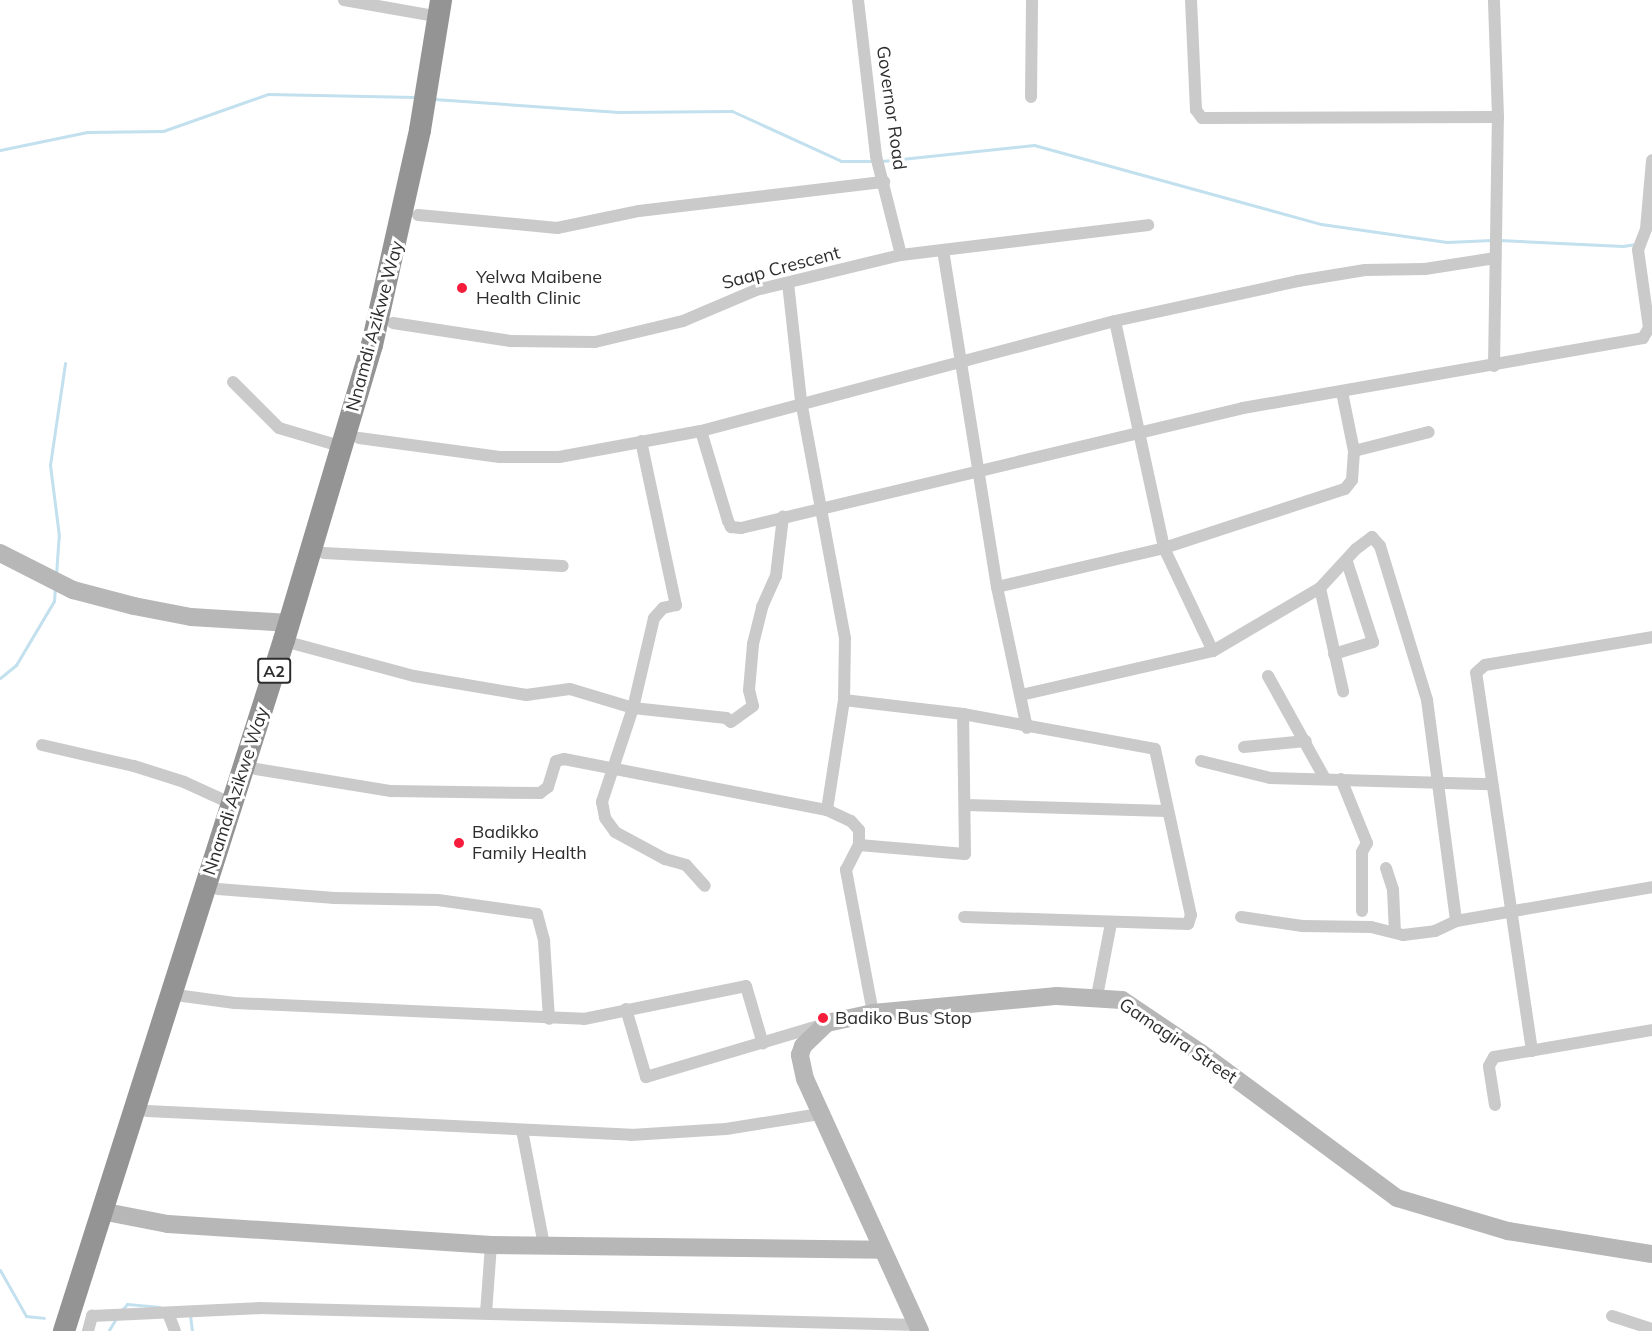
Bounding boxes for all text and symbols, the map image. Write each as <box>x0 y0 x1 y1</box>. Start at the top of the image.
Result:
street label: Governor Road <box>872 44 910 172</box>
street label: Nnamdi Azikwe Way <box>342 238 408 414</box>
street label: Saap Crescent <box>720 242 842 294</box>
place label: Yelwa Maibene Health Clinic <box>476 267 602 310</box>
marker: Yelwa Maibene Health Clinic <box>453 279 471 297</box>
road number: A2 <box>256 658 292 684</box>
street label: Nnamdi Azikwe Way <box>199 704 273 878</box>
place label: Badikko Family Health <box>472 822 587 864</box>
marker: Badikko Family Health <box>450 834 468 852</box>
street label: Gamagira Street <box>1115 994 1241 1088</box>
place label: Badiko Bus Stop <box>835 1007 972 1029</box>
marker: Badiko Bus Stop <box>816 1011 830 1025</box>

